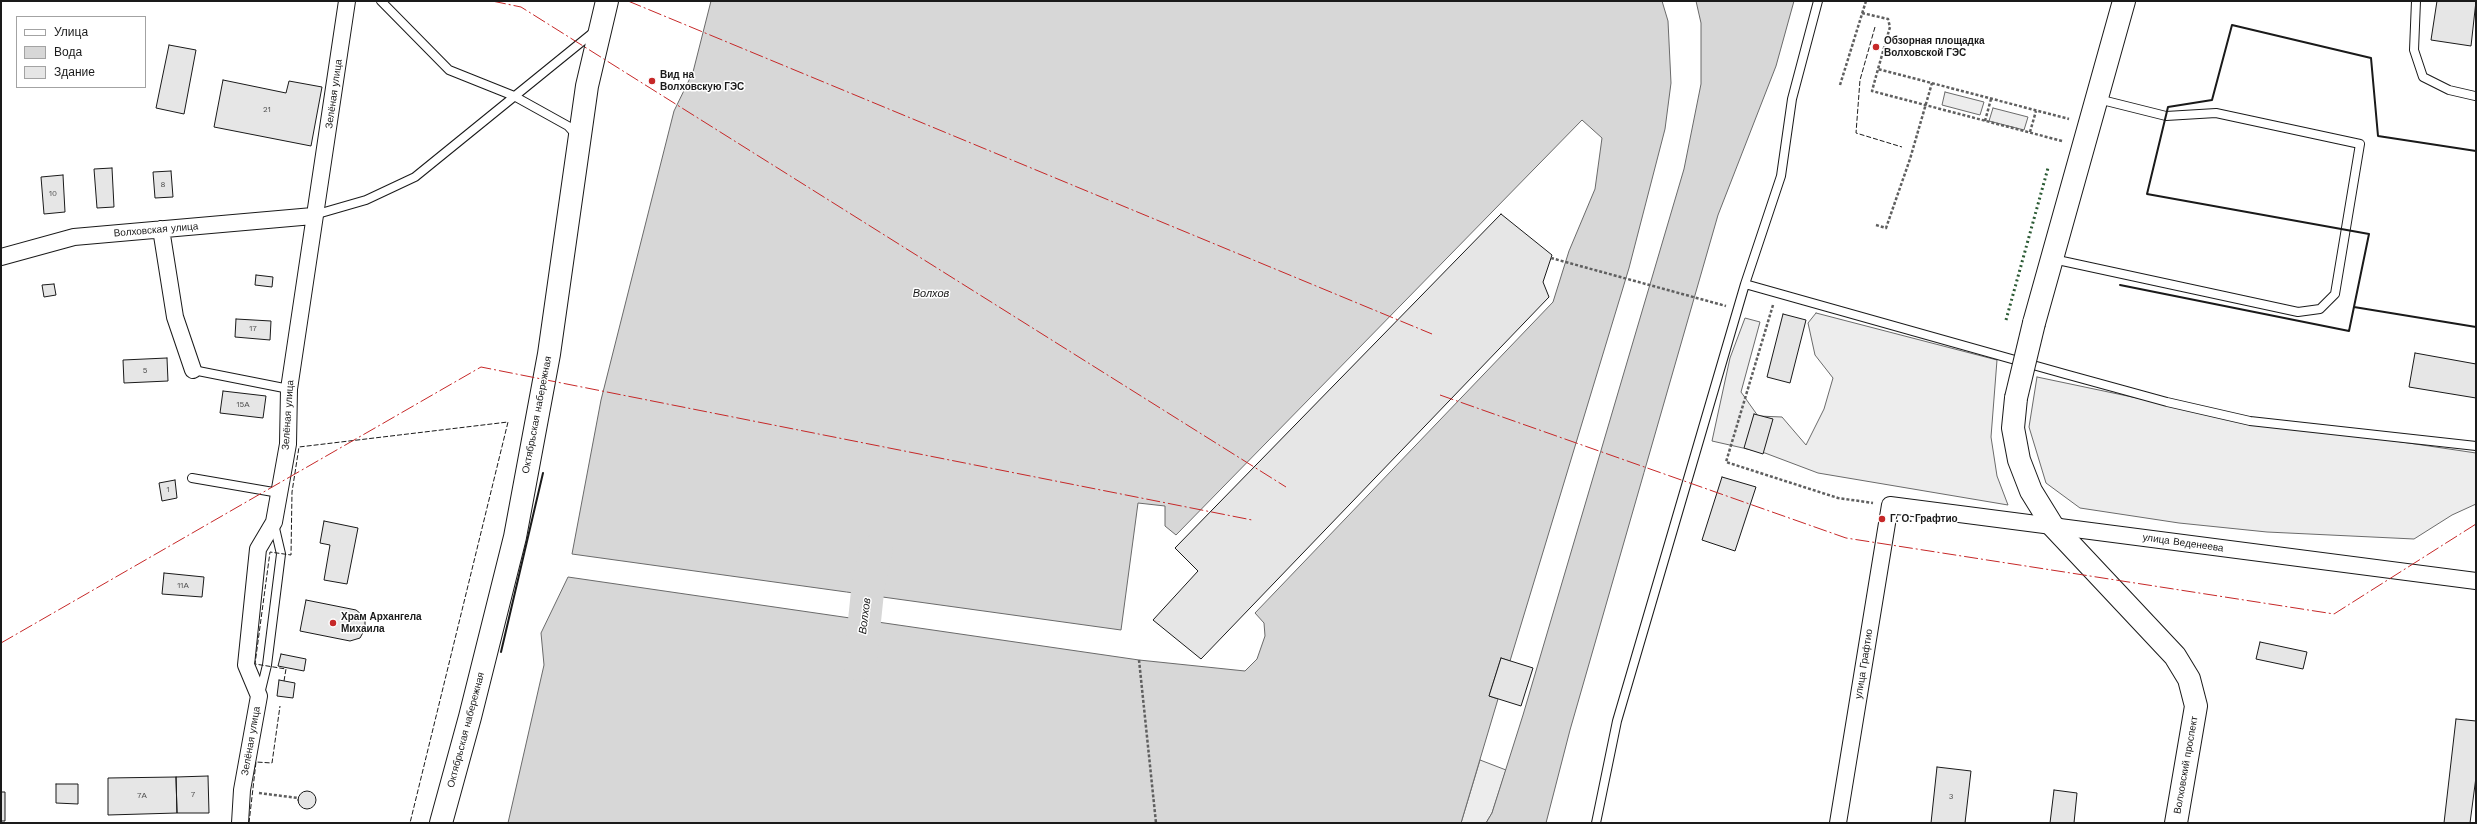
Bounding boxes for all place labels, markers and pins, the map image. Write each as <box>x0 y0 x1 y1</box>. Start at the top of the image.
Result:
place label: Обзорная площадка Волховской ГЭС <box>1884 35 1984 58</box>
marker: Обзорная площадка Волховской ГЭС <box>1871 42 1881 52</box>
place label: Вид на Волховскую ГЭС <box>660 69 744 92</box>
marker: Вид на Волховскую ГЭС <box>647 76 657 86</box>
place label: Г. О. Графтио <box>1890 513 1958 525</box>
marker: Г. О. Графтио <box>1877 514 1887 524</box>
place label: Храм Архангела Михаила <box>341 611 422 634</box>
marker: Храм Архангела Михаила <box>328 618 338 628</box>

